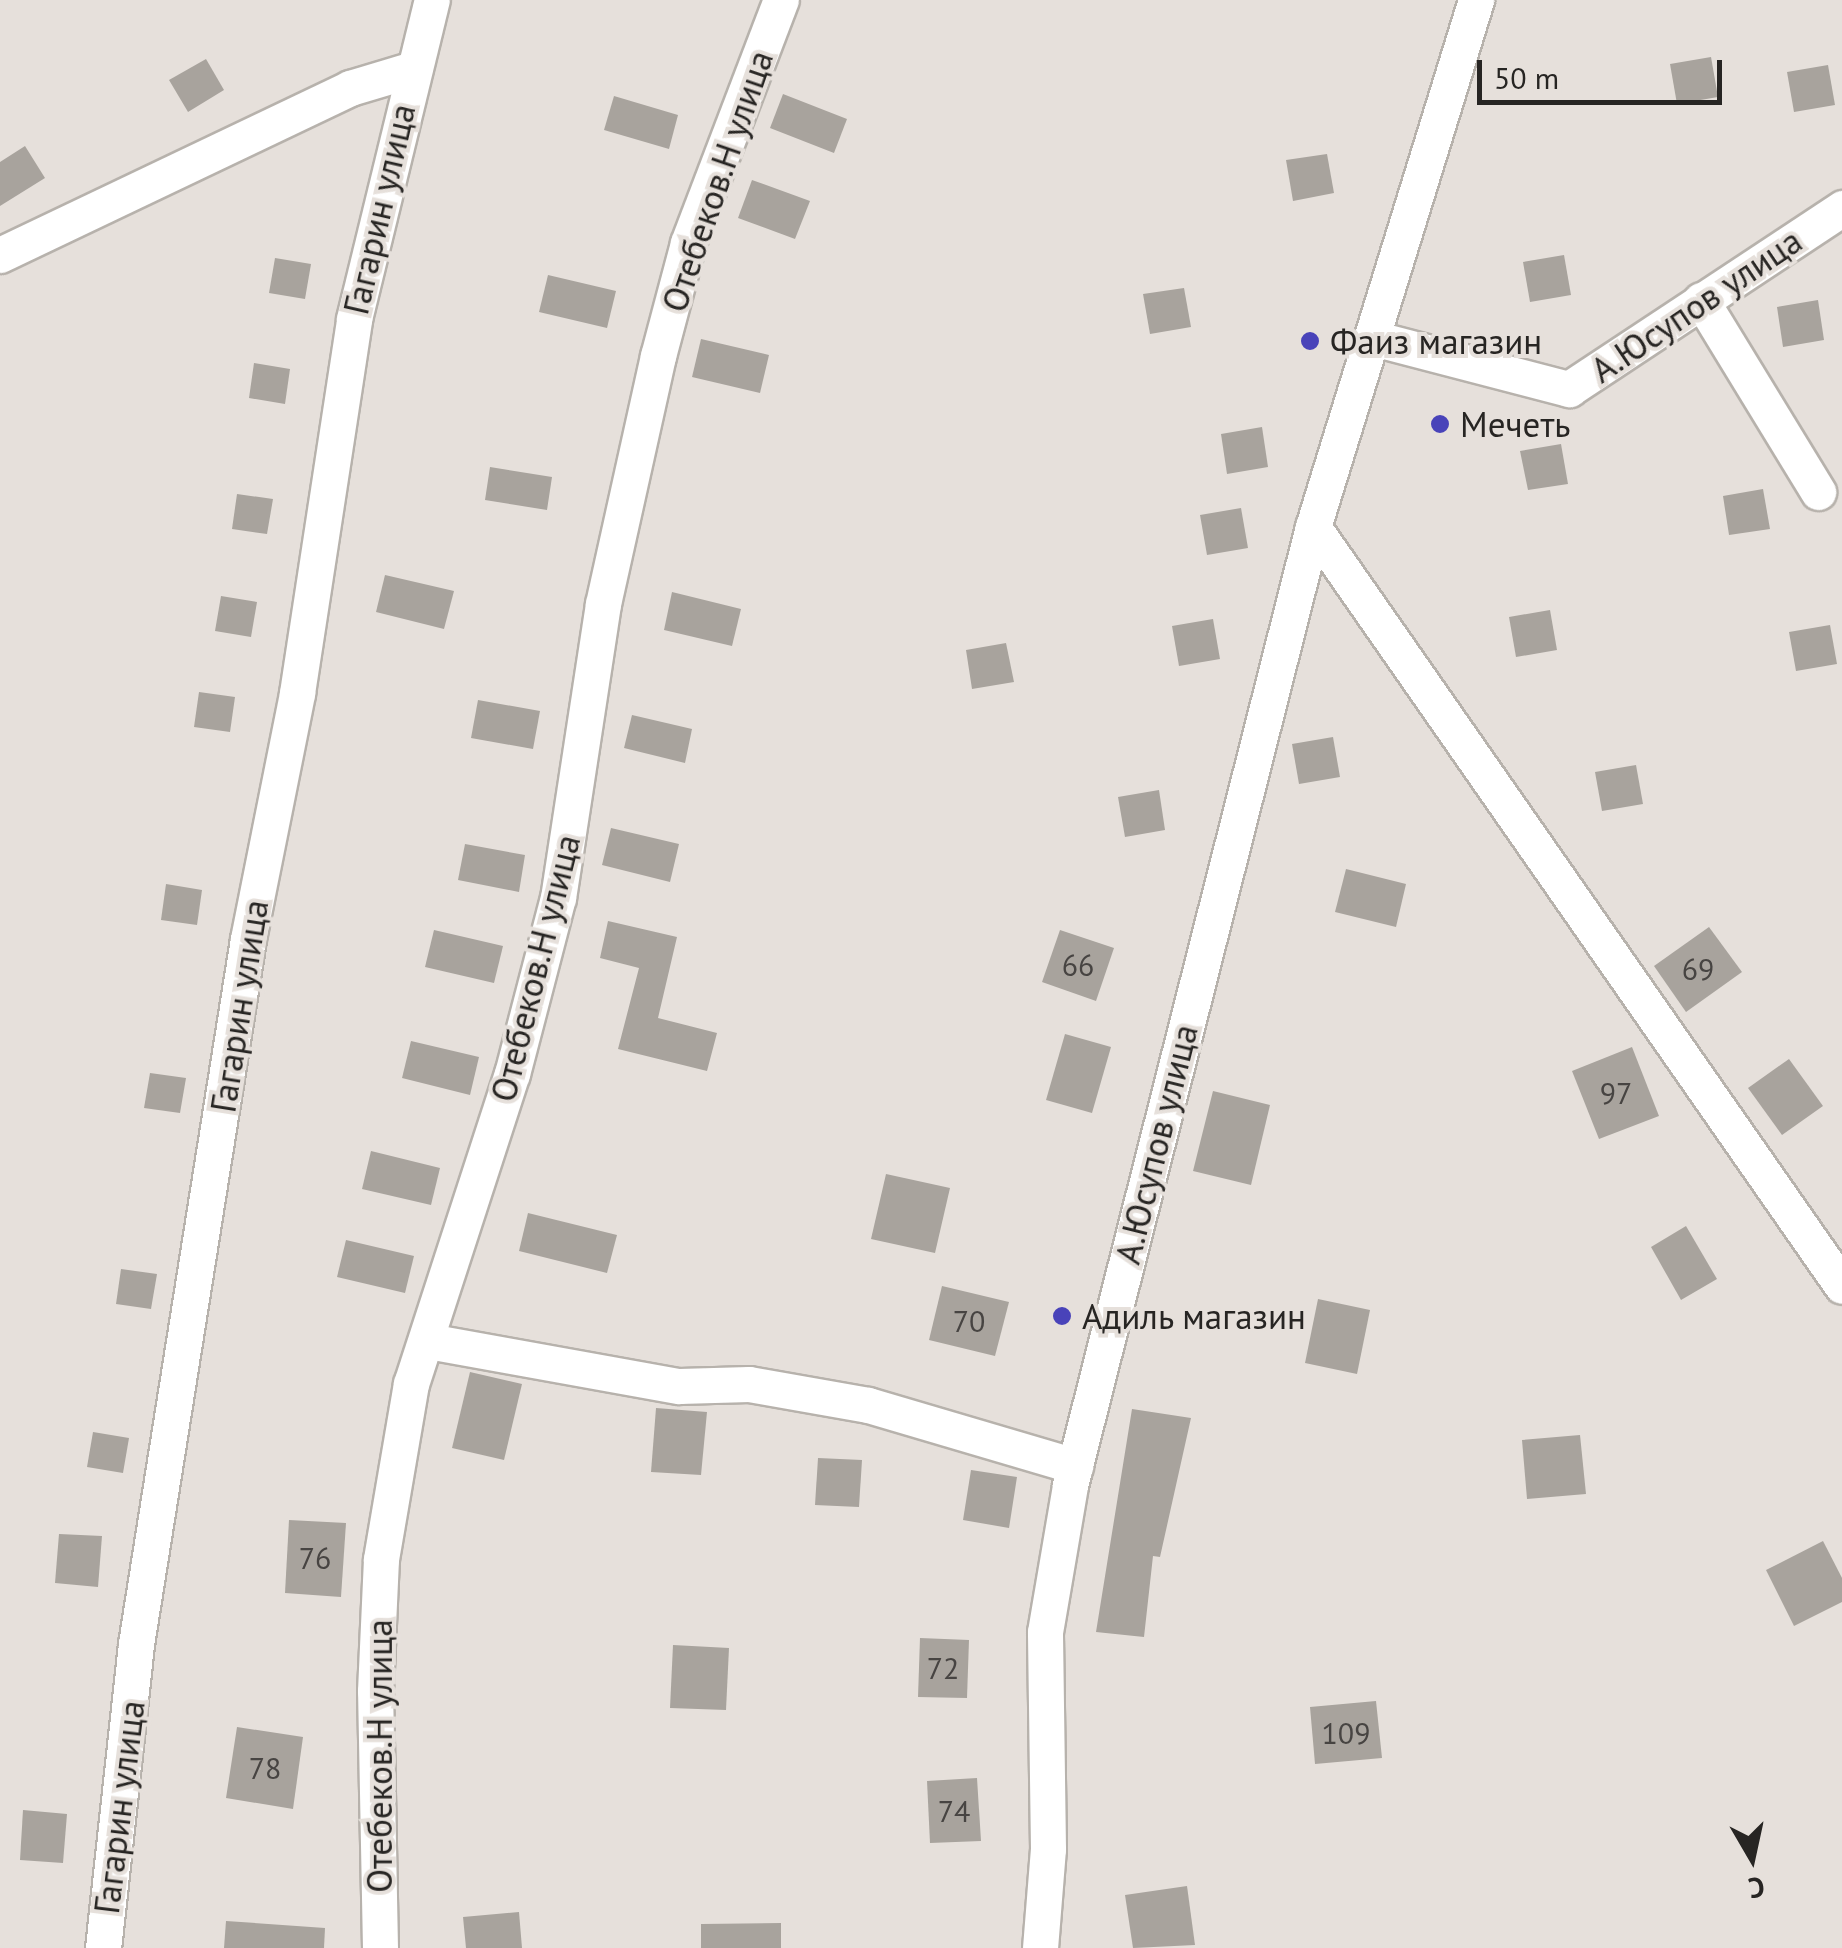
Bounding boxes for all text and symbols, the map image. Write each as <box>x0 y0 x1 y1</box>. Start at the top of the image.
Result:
scale bar <box>1482 40 1727 102</box>
street label: Отебеков.Н улица <box>653 45 781 317</box>
text: 50 m <box>1494 58 1559 97</box>
street label: Гагарин улица <box>334 100 424 318</box>
street label: А.Юсупов улица <box>1583 219 1809 391</box>
place label: Фаиз магазин <box>1330 320 1542 362</box>
marker: Фаиз магазин <box>1299 330 1321 352</box>
place label: Мечеть <box>1460 403 1571 445</box>
marker: Мечеть <box>1429 413 1451 435</box>
street label: Отебеков.Н улица <box>482 830 588 1106</box>
street label: Гагарин улица <box>201 897 277 1115</box>
house number: 66 <box>1062 947 1094 983</box>
house number: 69 <box>1682 951 1714 987</box>
street label: А.Юсупов улица <box>1106 1020 1206 1268</box>
house number: 97 <box>1600 1075 1632 1111</box>
place label: Адиль магазин <box>1082 1295 1307 1337</box>
house number: 70 <box>953 1303 985 1339</box>
marker: Адиль магазин <box>1051 1305 1073 1327</box>
house number: 76 <box>299 1540 331 1576</box>
street label: Отебеков.Н улица <box>358 1619 400 1893</box>
house number: 72 <box>927 1650 959 1686</box>
street label: Гагарин улица <box>85 1698 153 1916</box>
house number: 109 <box>1321 1715 1371 1751</box>
house number: 78 <box>249 1750 281 1786</box>
house number: 74 <box>938 1793 970 1829</box>
north arrow <box>1702 1808 1802 1908</box>
text: С <box>1746 1869 1767 1908</box>

